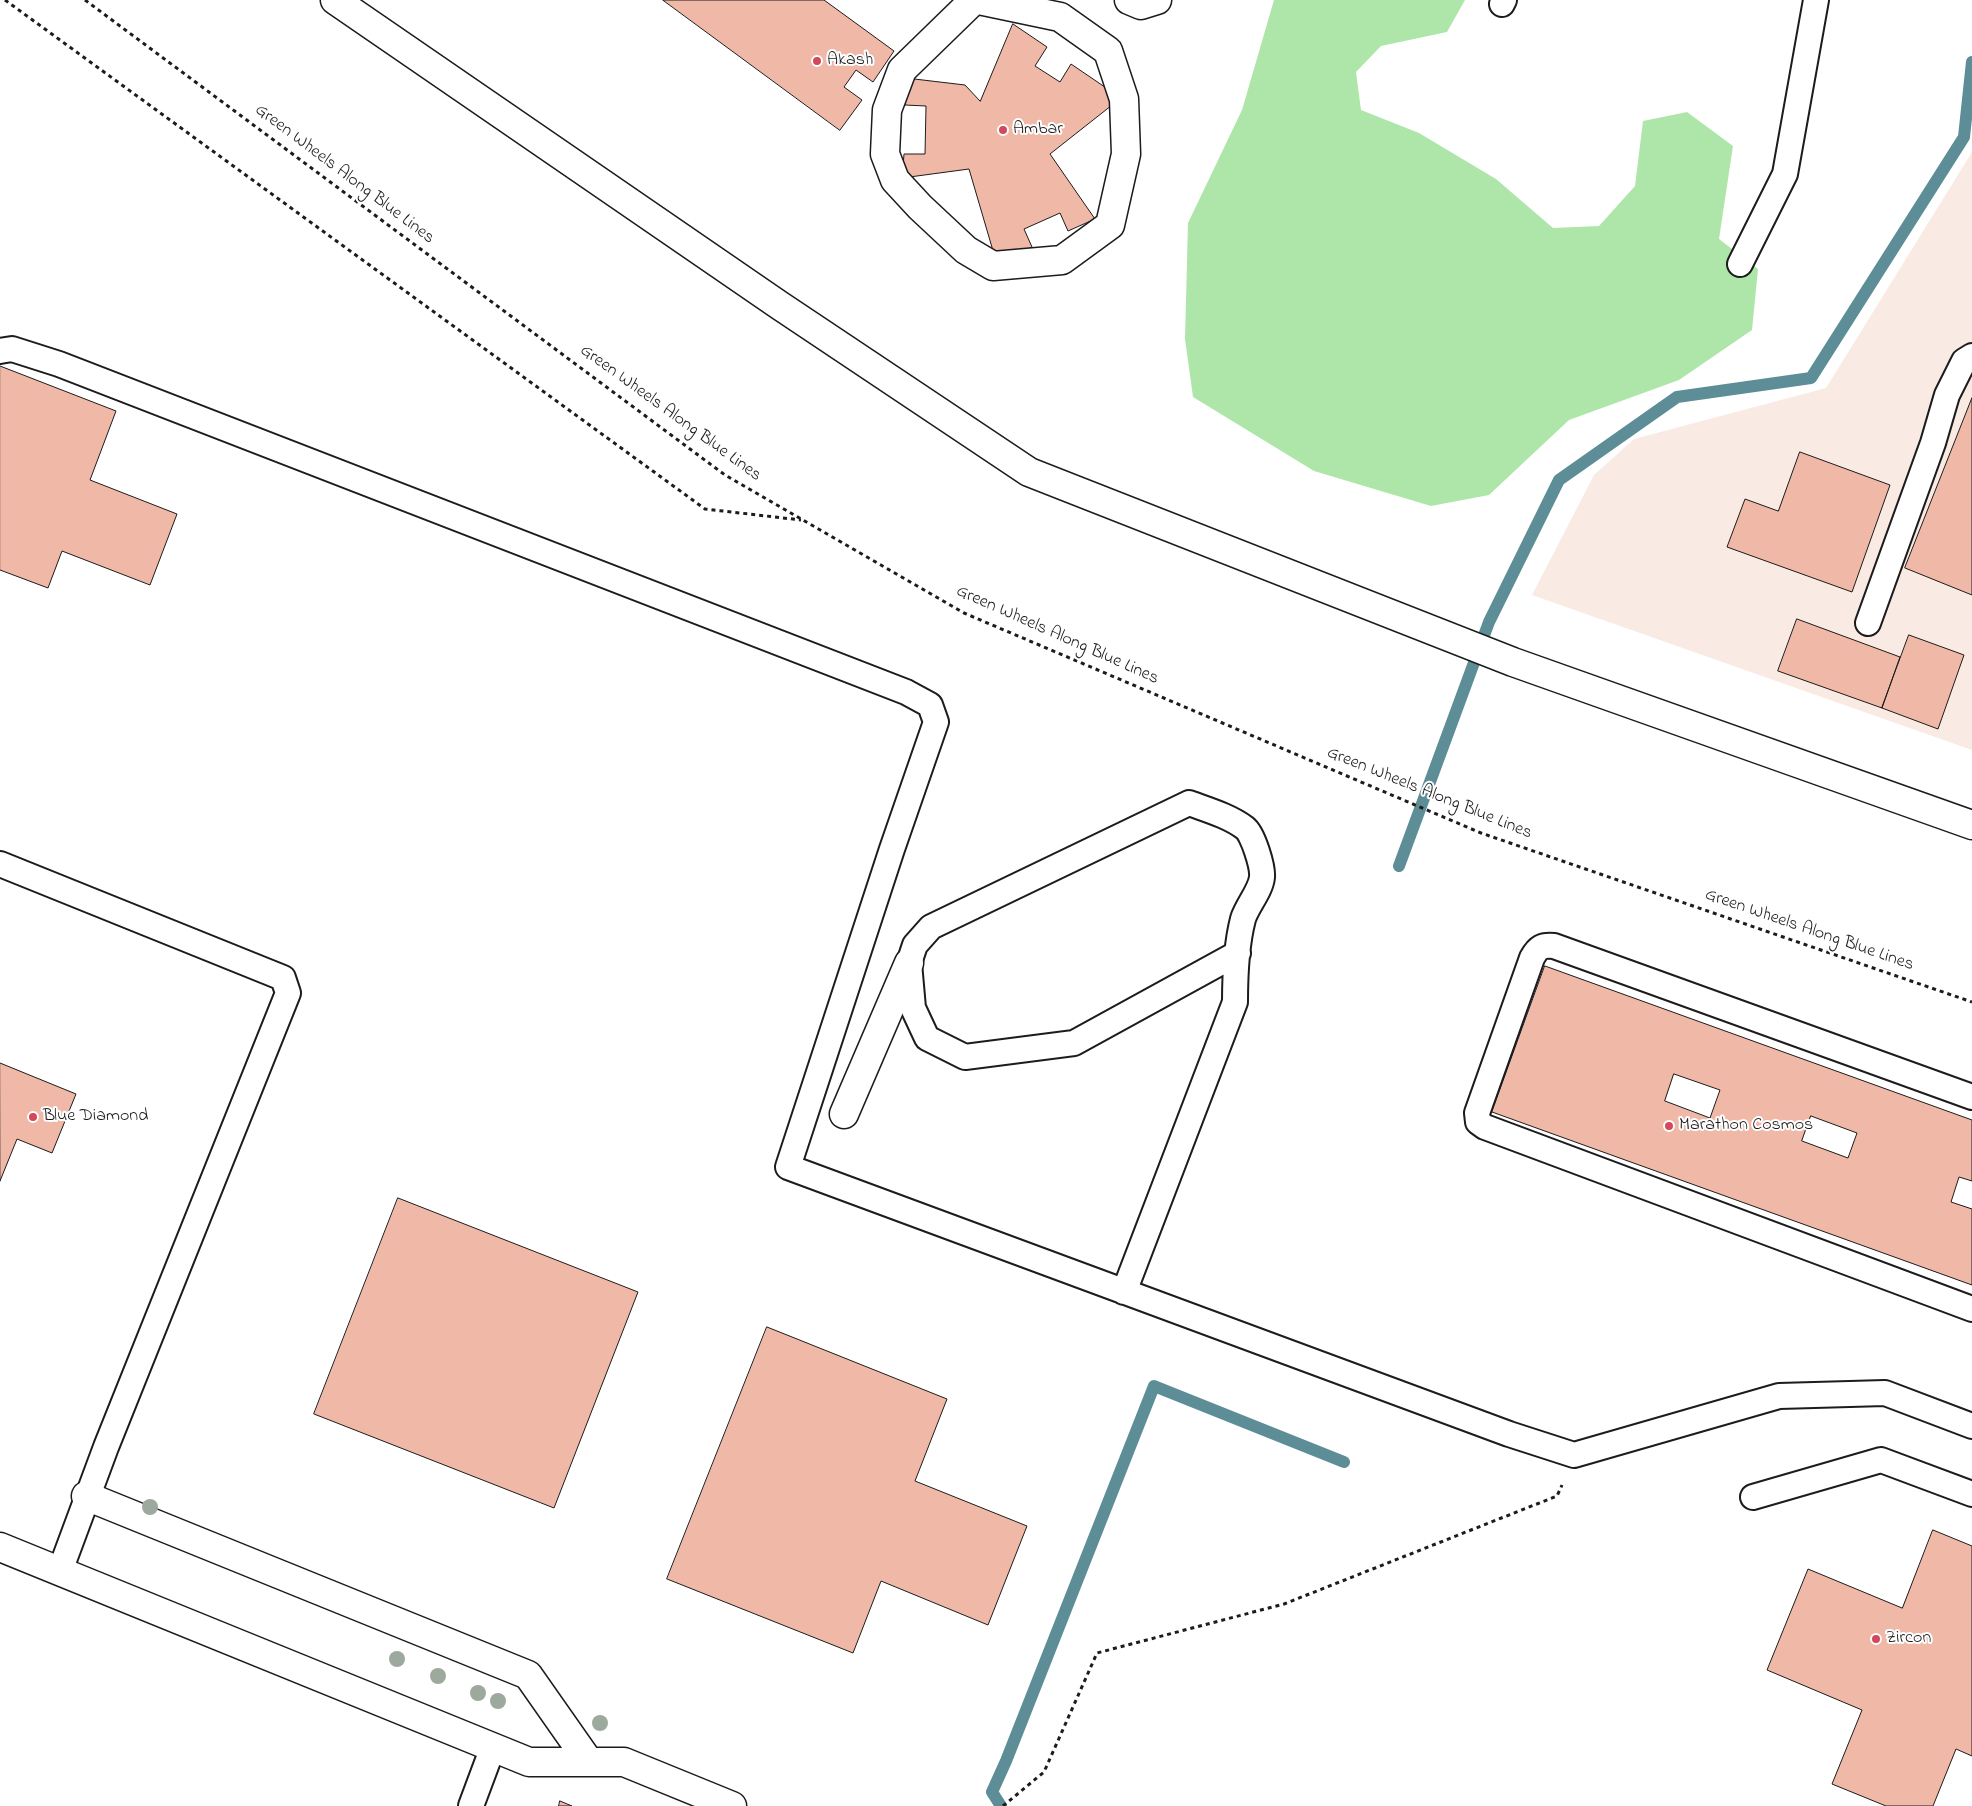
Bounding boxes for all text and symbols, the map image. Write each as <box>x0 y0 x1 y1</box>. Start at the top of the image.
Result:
place label: Akash <box>827 50 873 72</box>
marker: Akash <box>811 55 823 67</box>
street label: Green Wheels Along Blue Lines <box>250 100 438 250</box>
place label: Ambar <box>1013 119 1063 141</box>
marker: Ambar <box>997 124 1009 136</box>
street label: Green Wheels Along Blue Lines <box>575 341 765 487</box>
street label: Green Wheels Along Blue Lines <box>952 581 1162 691</box>
street label: Green Wheels Along Blue Lines <box>1323 743 1535 845</box>
street label: Green Wheels Along Blue Lines <box>1702 885 1916 977</box>
place label: Blue Diamond <box>43 1106 148 1128</box>
marker: Blue Diamond <box>27 1111 39 1123</box>
place label: Marathon Cosmos <box>1679 1115 1813 1137</box>
marker: Marathon Cosmos <box>1663 1120 1675 1132</box>
place label: Zircon <box>1886 1628 1931 1650</box>
marker: Zircon <box>1870 1633 1882 1645</box>

